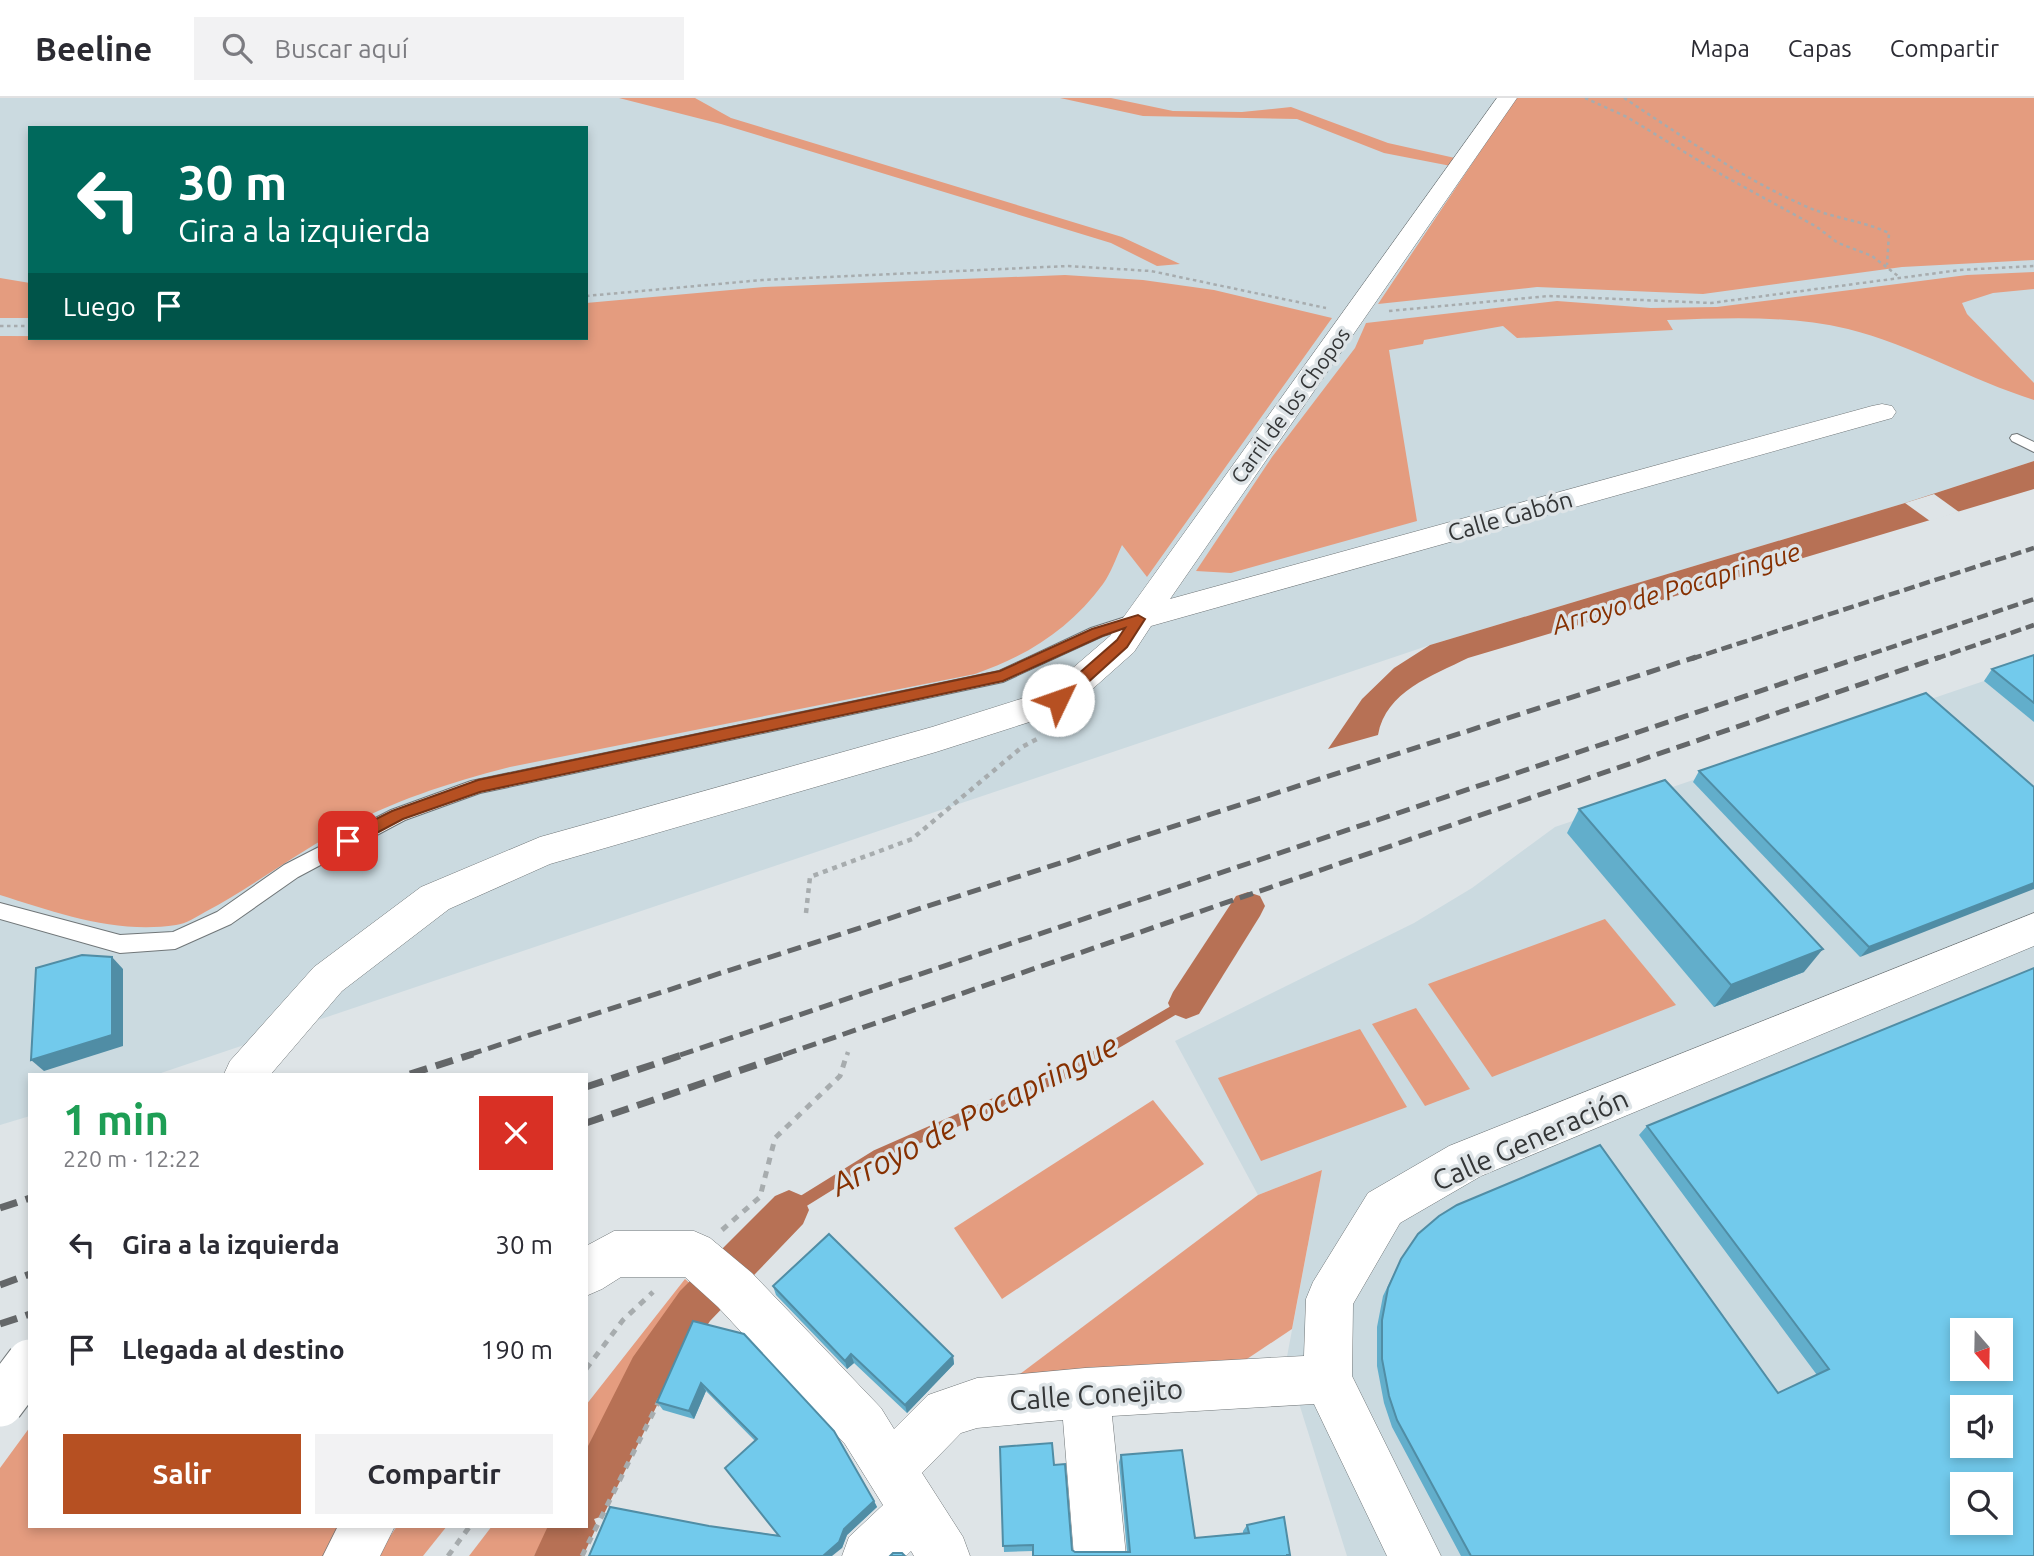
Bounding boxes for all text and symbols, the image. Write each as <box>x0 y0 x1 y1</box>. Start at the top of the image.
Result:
search box <box>194 17 684 80</box>
icon: search <box>218 29 256 67</box>
text: Beeline <box>35 30 152 67</box>
text: Buscar aquí <box>274 34 408 63</box>
text: Mapa <box>1690 35 1750 62</box>
text: Capas <box>1788 35 1852 62</box>
text: Compartir <box>1890 35 1999 62</box>
icon: left <box>63 154 154 245</box>
text: 30 m <box>178 154 287 209</box>
text: Gira a la izquierda <box>178 212 431 248</box>
icon: arrive <box>150 287 188 325</box>
text: Luego <box>63 292 136 321</box>
street label: Carril de los Chopos <box>1226 323 1354 487</box>
street label: Calle Gabón <box>1445 485 1575 547</box>
water label: Arroyo de Pocapringue <box>1547 536 1803 640</box>
position arrow <box>1021 663 1095 737</box>
pin <box>318 811 378 871</box>
icon: arrive <box>329 822 367 860</box>
water label: Arroyo de Pocapringue <box>823 1026 1123 1203</box>
street label: Calle Generación <box>1427 1082 1633 1196</box>
text: 1 min <box>63 1096 169 1143</box>
button: close <box>479 1096 553 1170</box>
text: 220 m · 12:22 <box>63 1146 201 1171</box>
icon: left <box>63 1226 101 1264</box>
text: Gira a la izquierda <box>122 1230 340 1259</box>
text: 30 m <box>495 1230 553 1259</box>
north arrow <box>1950 1318 2012 1381</box>
map controls <box>1950 1318 2013 1535</box>
icon: arrive <box>63 1331 101 1369</box>
text: Llegada al destino <box>122 1335 345 1364</box>
text: 190 m <box>481 1335 553 1364</box>
street label: Calle Conejito <box>1008 1372 1184 1416</box>
button: sound <box>1950 1395 2013 1458</box>
button: Salir <box>63 1434 301 1514</box>
button: Compartir <box>315 1434 553 1514</box>
button: search <box>1950 1472 2013 1535</box>

